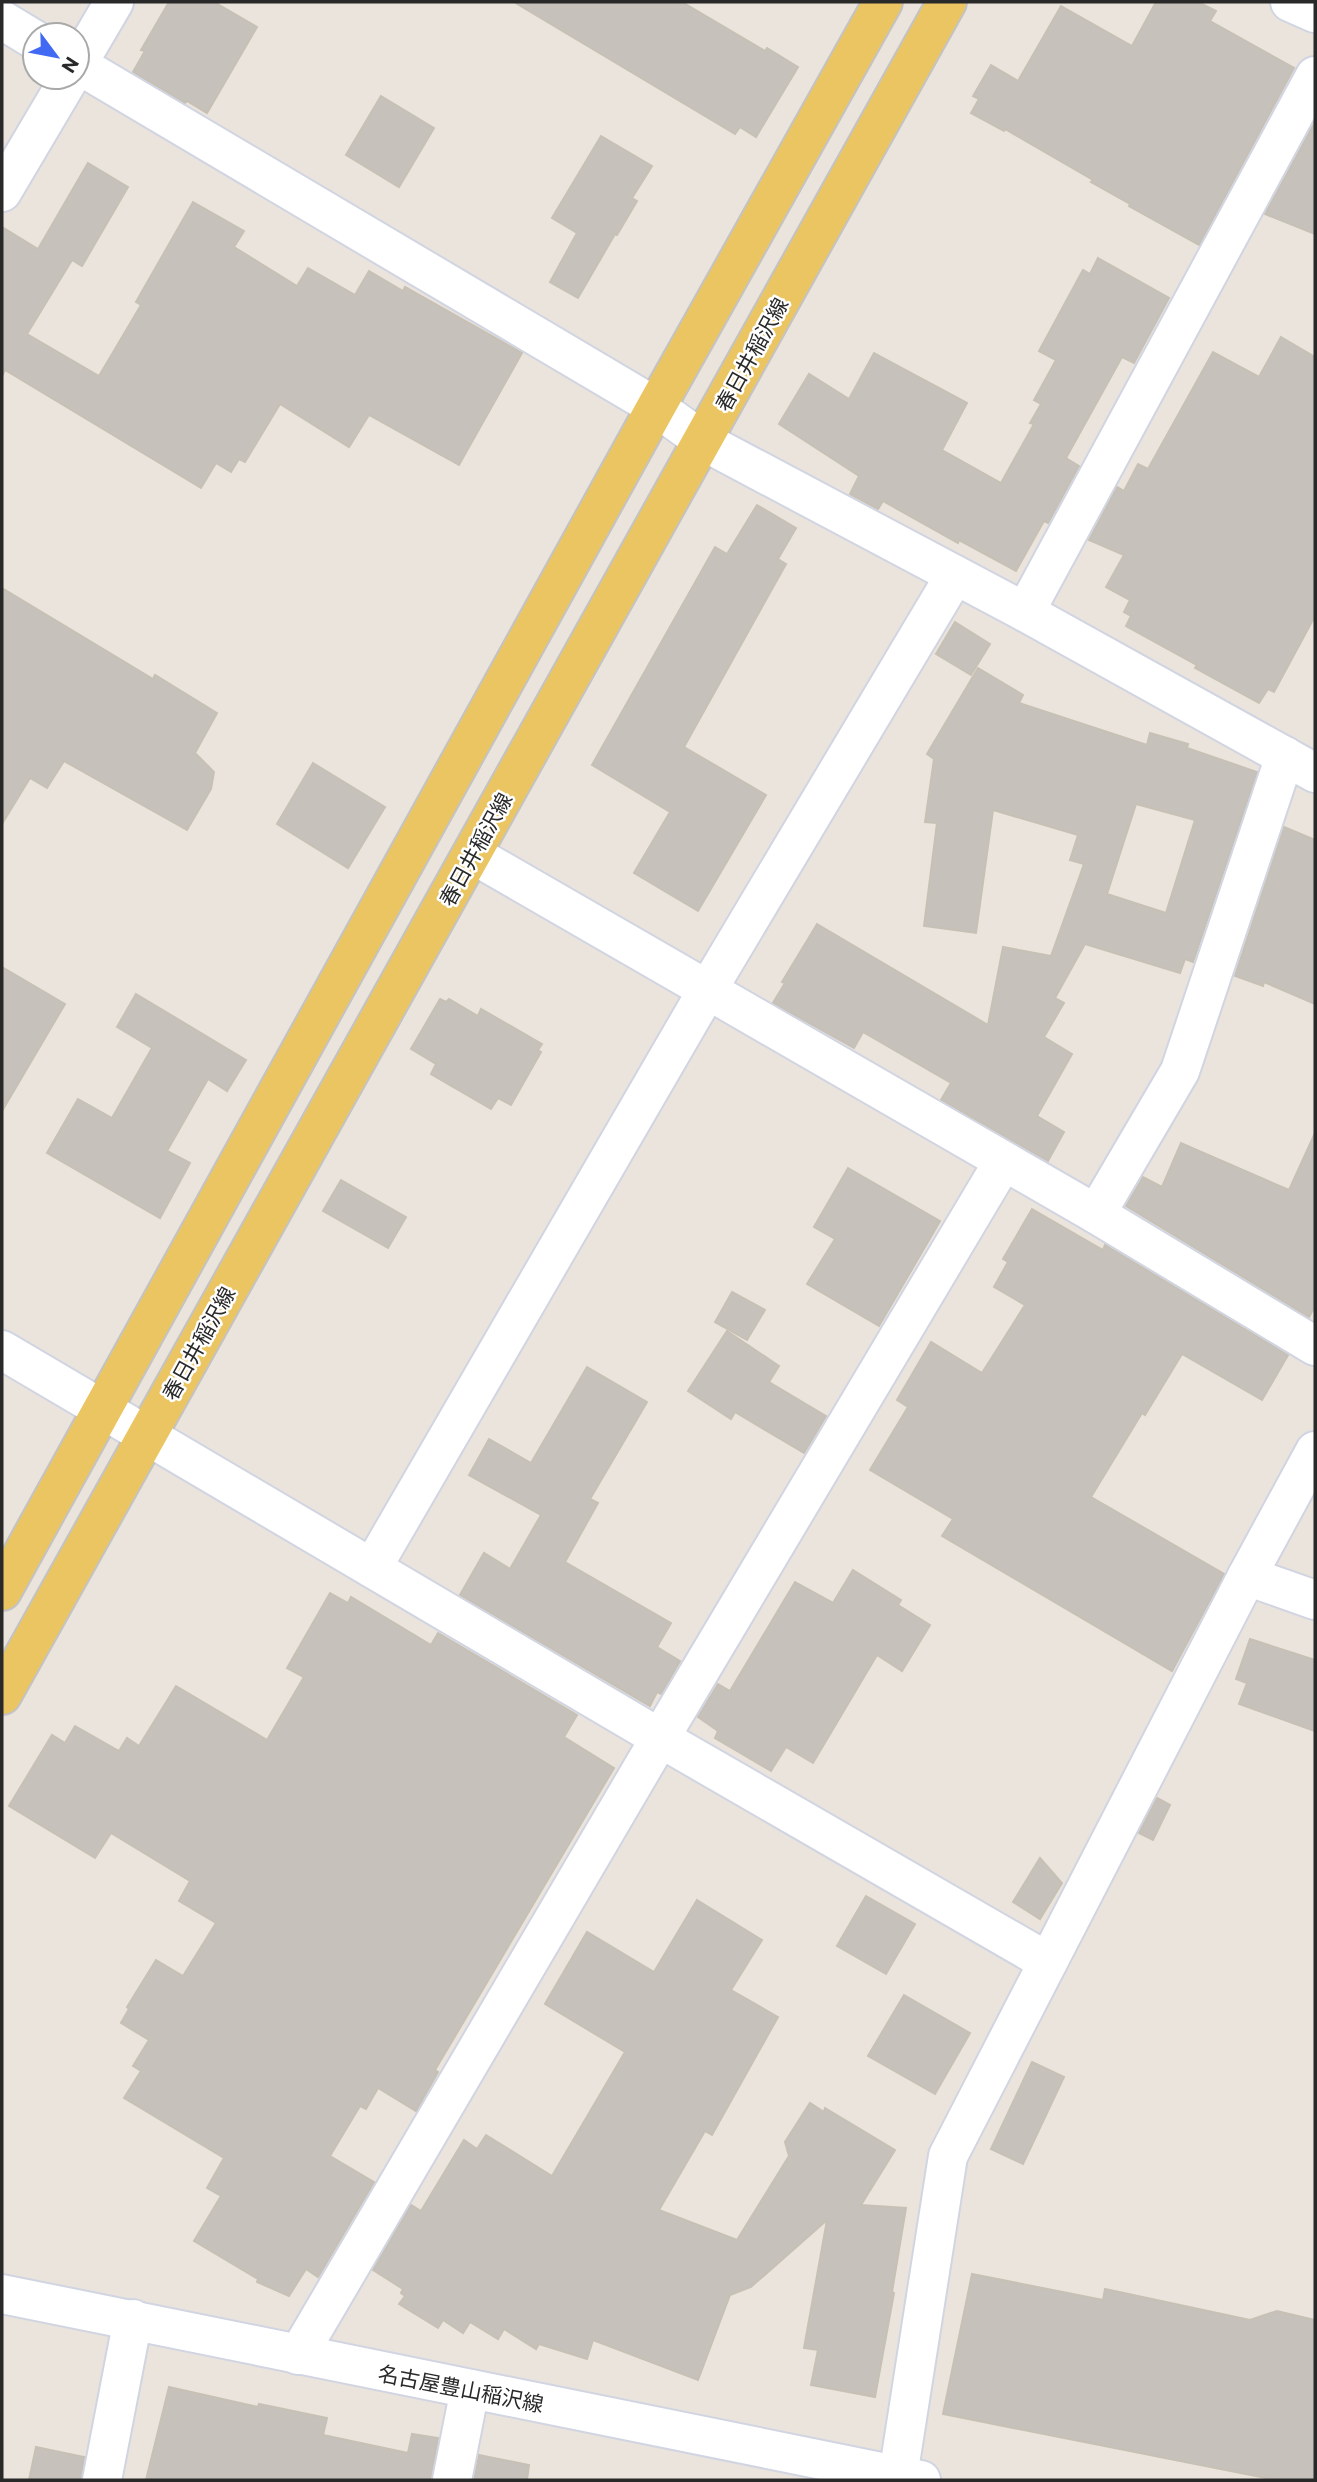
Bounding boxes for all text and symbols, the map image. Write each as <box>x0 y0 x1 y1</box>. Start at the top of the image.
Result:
north arrow <box>21 21 91 91</box>
text: N <box>57 53 84 77</box>
street label: 春日井稲沢線 <box>710 293 792 415</box>
street label: 春日井稲沢線 <box>434 788 516 910</box>
street label: 春日井稲沢線 <box>157 1282 239 1404</box>
street label: 名古屋豊山稲沢線 <box>376 2360 546 2416</box>

